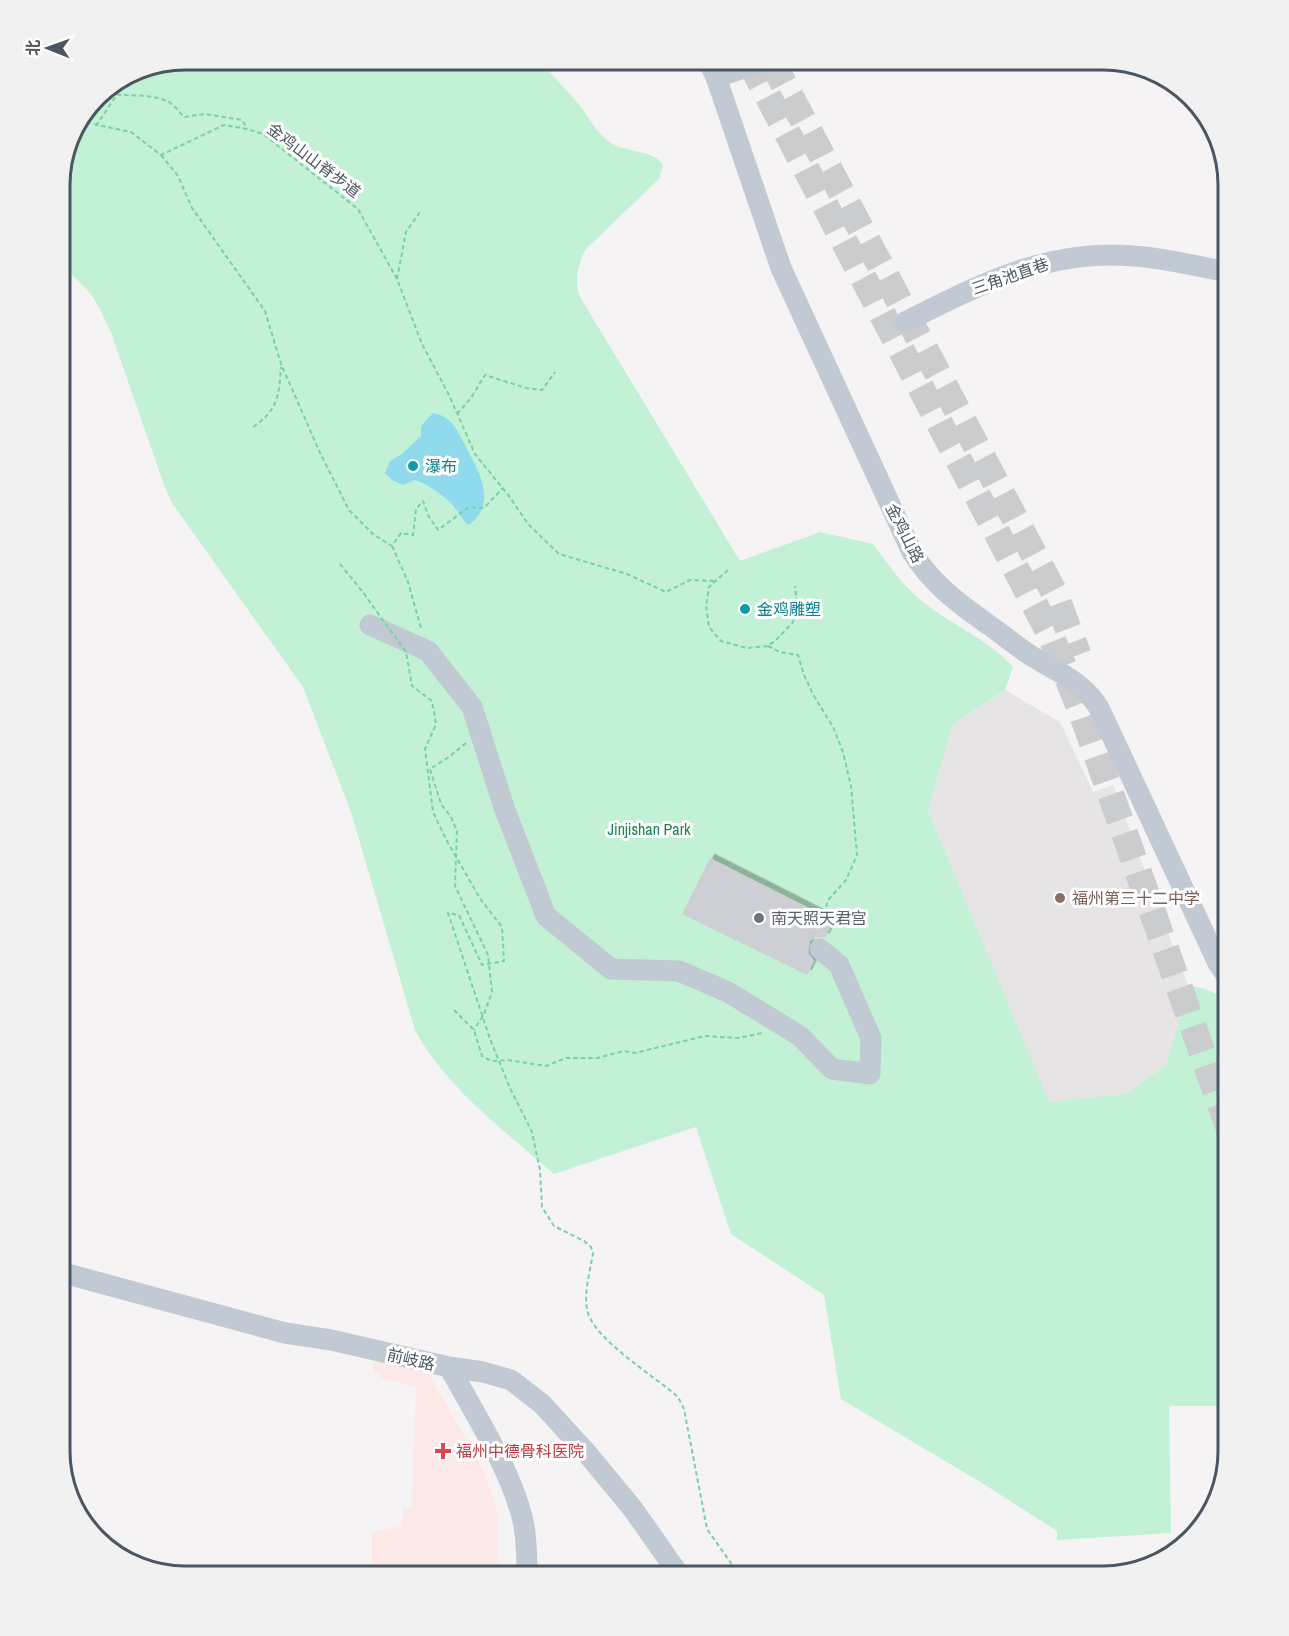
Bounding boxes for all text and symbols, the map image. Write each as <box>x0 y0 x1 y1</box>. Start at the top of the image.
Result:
north arrow <box>18 18 78 78</box>
text: 北 <box>22 40 44 56</box>
street label: 金鸡山山脊步道 <box>263 118 365 202</box>
street label: 三角池直巷 <box>969 253 1051 299</box>
place label: 瀑布 <box>425 455 457 477</box>
marker: 瀑布 <box>406 459 420 473</box>
street label: 金鸡山路 <box>881 499 929 567</box>
place label: 金鸡雕塑 <box>757 598 821 620</box>
marker: 金鸡雕塑 <box>738 602 752 616</box>
park label: Jinjishan Park <box>607 818 691 840</box>
place label: 福州第三十二中学 <box>1072 887 1200 909</box>
marker: 福州第三十二中学 <box>1053 891 1067 905</box>
place label: 南天照天君宫 <box>771 907 867 929</box>
marker: 南天照天君宫 <box>752 911 766 925</box>
street label: 前岐路 <box>385 1343 437 1375</box>
place label: 福州中德骨科医院 <box>456 1440 584 1462</box>
marker: 福州中德骨科医院 <box>434 1442 452 1460</box>

